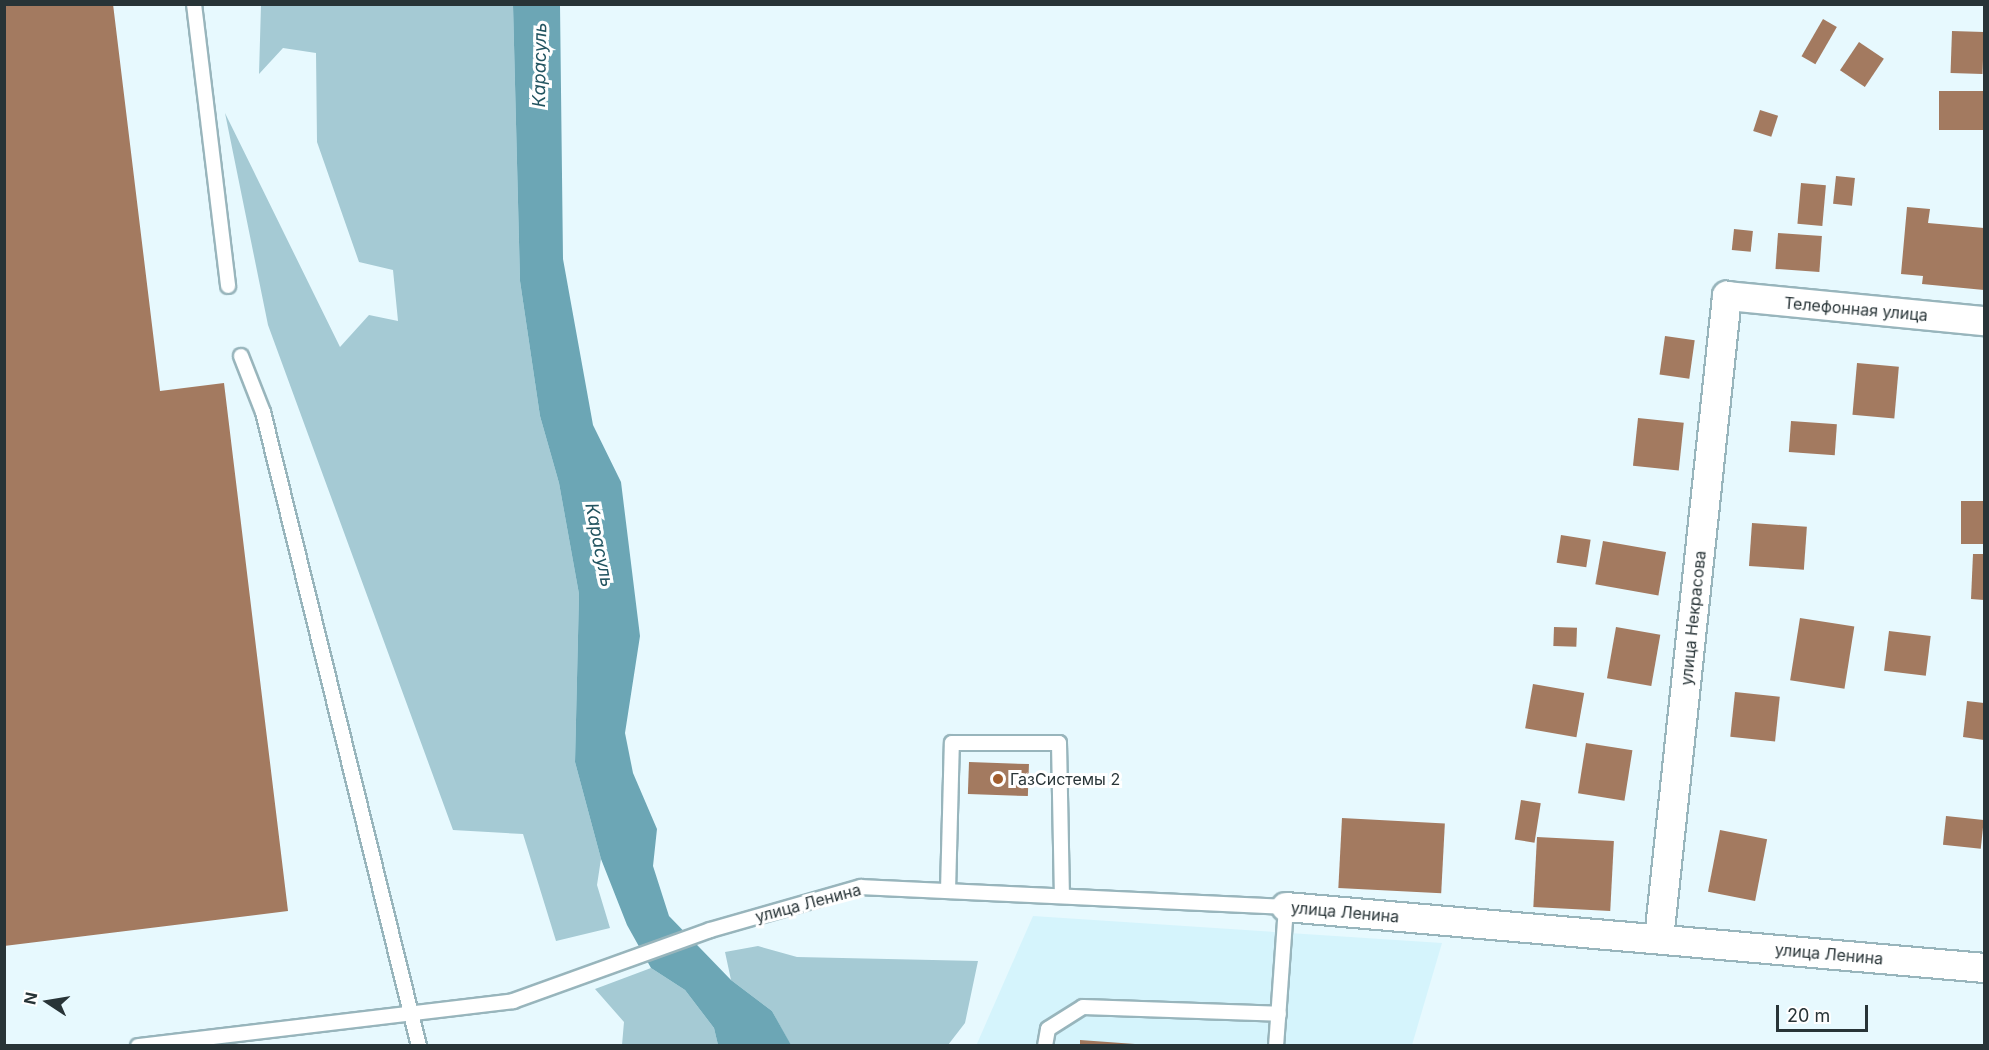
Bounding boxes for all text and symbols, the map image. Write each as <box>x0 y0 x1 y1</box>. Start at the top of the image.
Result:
water label: Карасуль <box>528 22 552 108</box>
street label: Телефонная улица <box>1783 293 1929 325</box>
water label: Карасуль <box>580 501 618 589</box>
street label: улица Некрасова <box>1676 550 1710 686</box>
place label: ГазСистемы 2 <box>1010 769 1120 789</box>
marker: ГазСистемы 2 <box>991 772 1005 786</box>
street label: улица Ленина <box>753 880 863 926</box>
street label: улица Ленина <box>1290 898 1400 926</box>
street label: улица Ленина <box>1774 940 1884 968</box>
north arrow <box>18 972 78 1032</box>
text: N <box>19 990 41 1006</box>
scale bar <box>1779 993 1870 1031</box>
text: 20 m <box>1787 1005 1830 1026</box>

